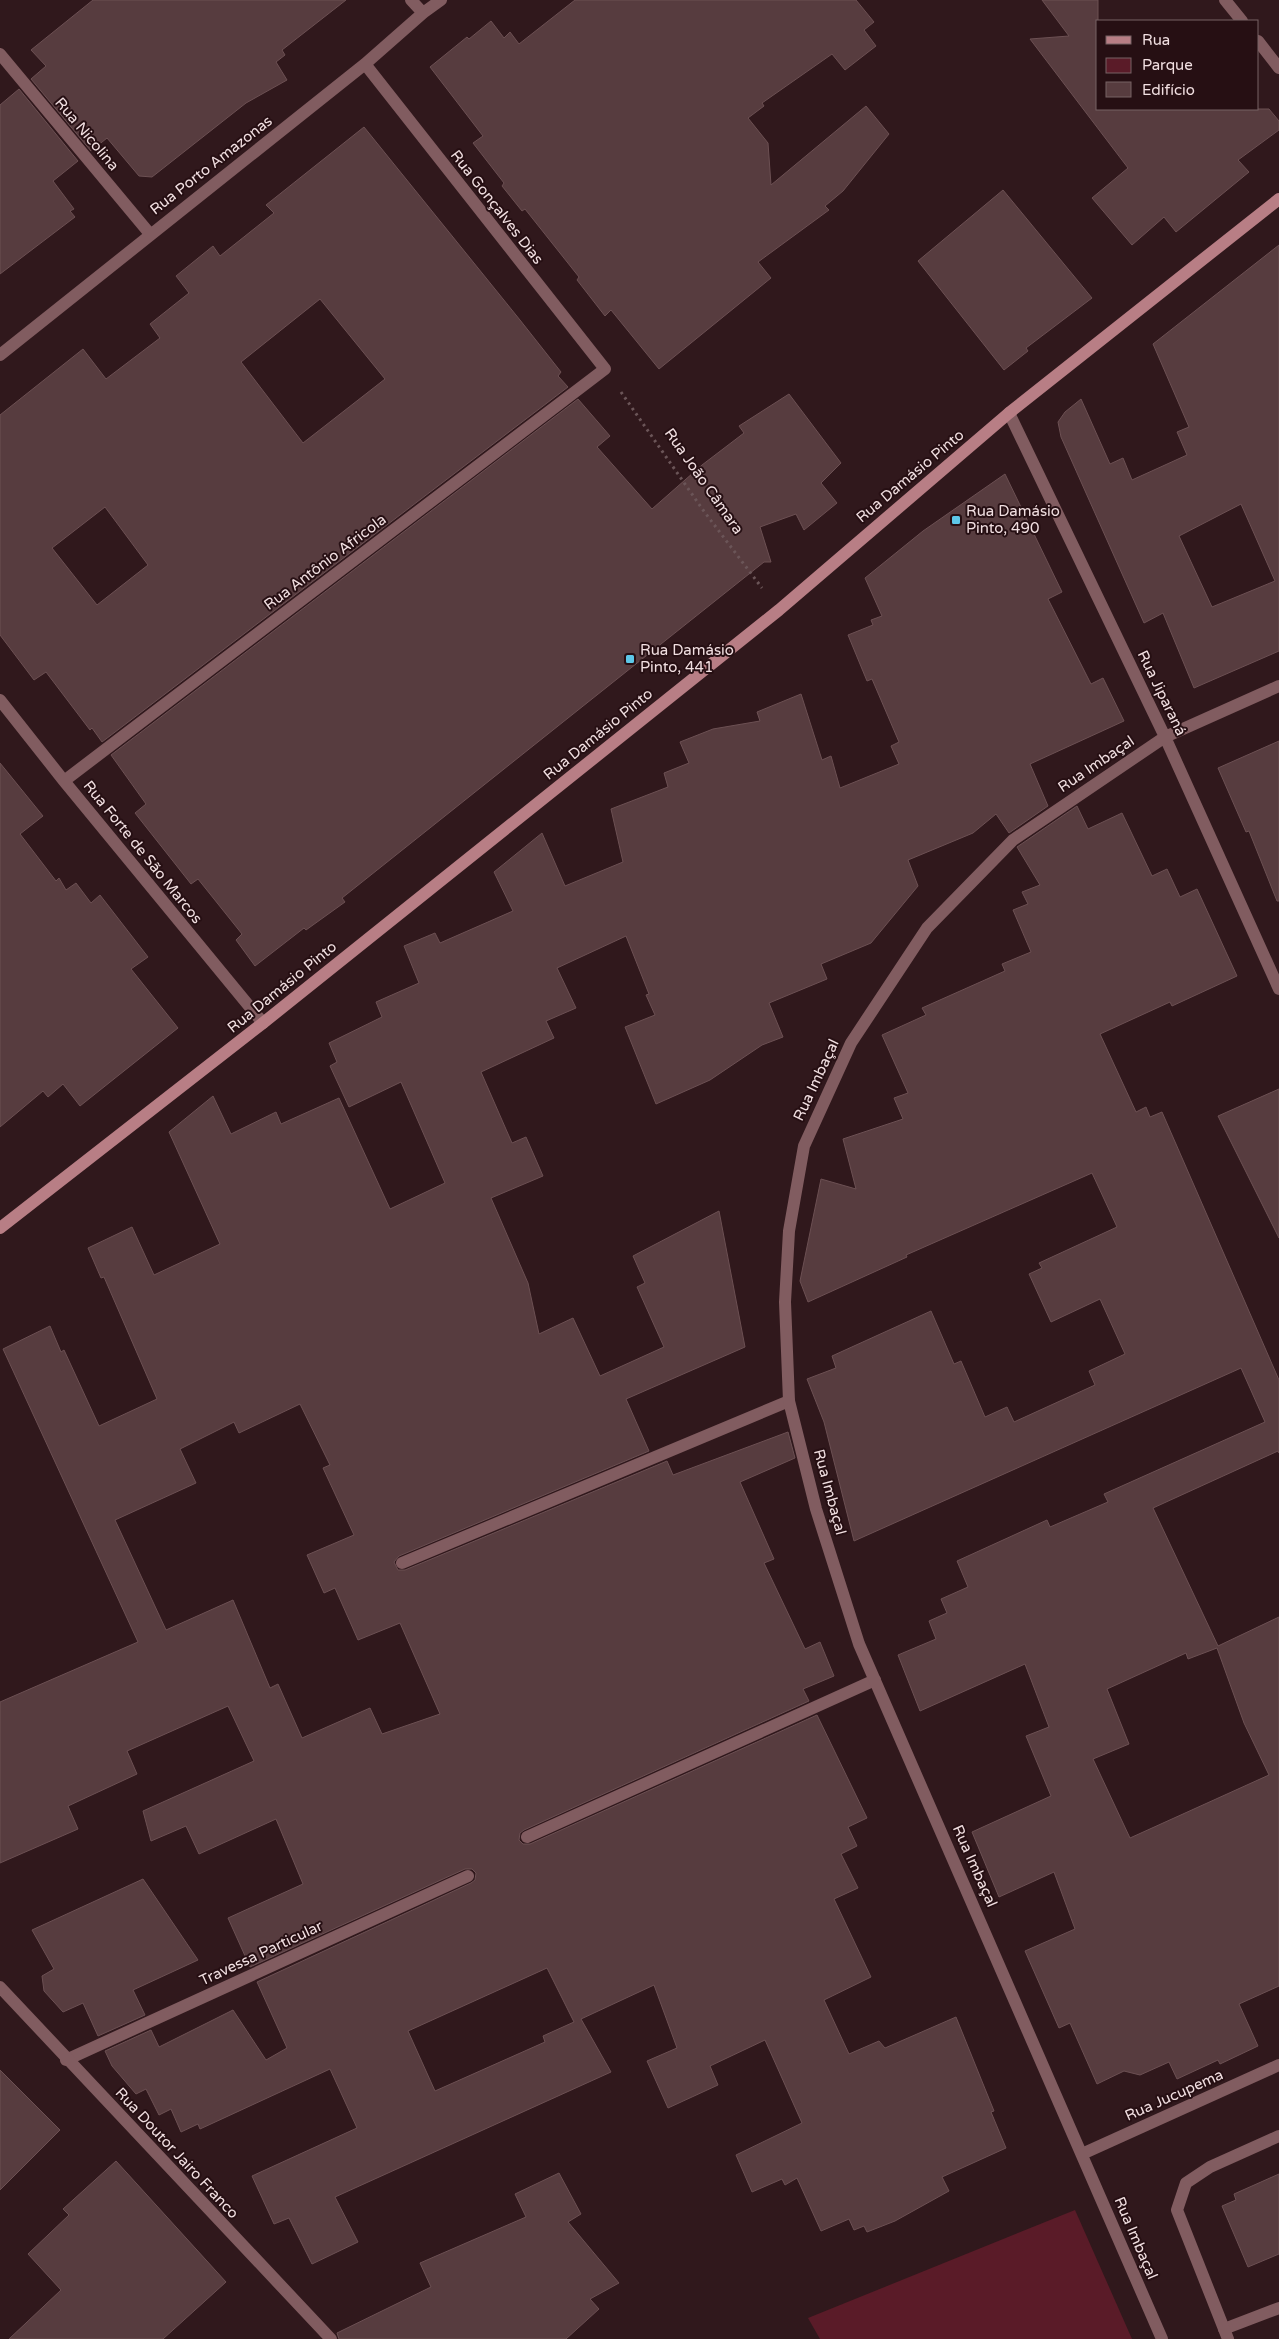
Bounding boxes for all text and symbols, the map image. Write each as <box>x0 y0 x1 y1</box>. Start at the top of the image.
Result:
legend <box>1096 20 1259 110</box>
text: Rua <box>1142 31 1170 49</box>
text: Parque <box>1142 56 1193 74</box>
text: Edifício <box>1142 81 1195 99</box>
street label: Rua Nicolina <box>51 94 123 174</box>
street label: Rua Porto Amazonas <box>146 112 276 218</box>
street label: Rua Gonçalves Dias <box>447 146 547 268</box>
street label: Rua João Câmara <box>661 425 747 537</box>
street label: Rua Damásio Pinto <box>852 426 968 526</box>
place label: Rua Damásio Pinto, 490 <box>966 502 1060 537</box>
street label: Rua Antônio Africola <box>260 510 390 614</box>
marker: Rua Damásio Pinto, 490 <box>950 514 962 526</box>
place label: Rua Damásio Pinto, 441 <box>640 641 734 676</box>
street label: Rua Jiparaná <box>1134 647 1190 739</box>
marker: Rua Damásio Pinto, 441 <box>624 653 636 665</box>
street label: Rua Damásio Pinto <box>540 684 656 784</box>
street label: Rua Imbaçal <box>1054 732 1138 796</box>
street label: Rua Forte de São Marcos <box>80 777 206 927</box>
street label: Rua Damásio Pinto <box>224 937 340 1037</box>
street label: Rua Imbaçal <box>789 1036 843 1124</box>
street label: Rua Imbaçal <box>810 1447 850 1537</box>
street label: Rua Imbaçal <box>949 1822 1001 1910</box>
street label: Travessa Particular <box>197 1916 326 1989</box>
street label: Rua Jucupema <box>1122 2065 1226 2125</box>
street label: Rua Doutor Jairo Franco <box>112 2084 242 2222</box>
street label: Rua Imbaçal <box>1111 2194 1161 2282</box>

